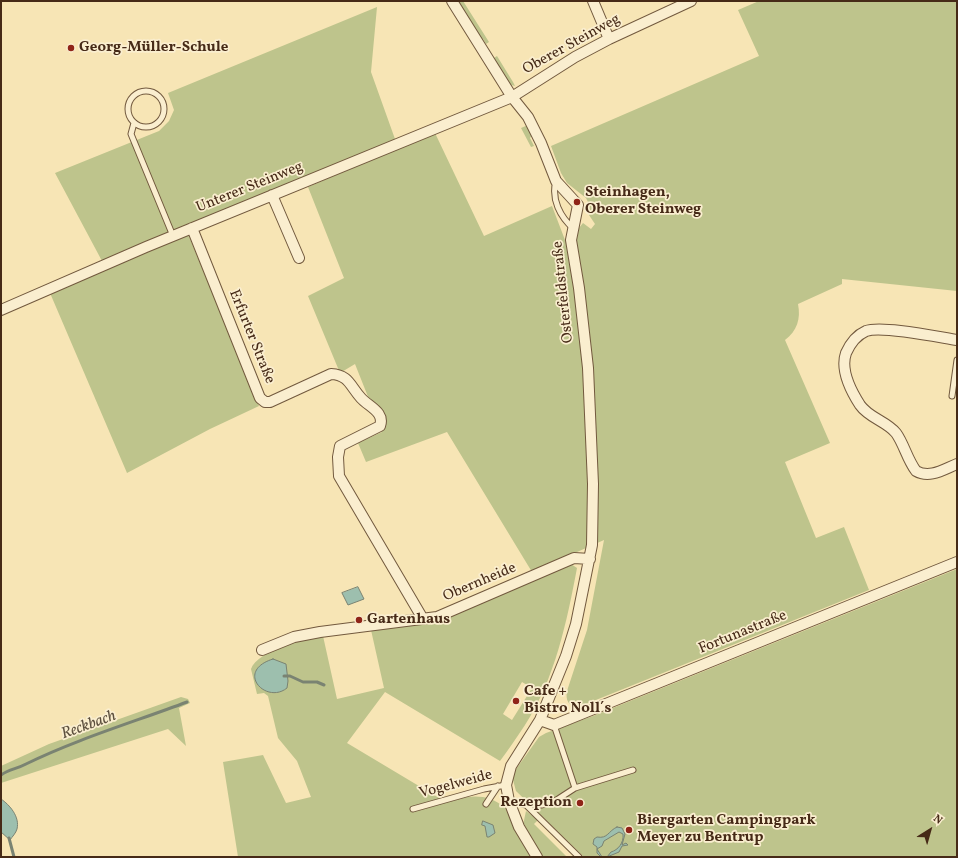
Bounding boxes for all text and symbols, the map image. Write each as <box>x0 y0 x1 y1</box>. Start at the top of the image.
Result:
street label: Oberer Steinweg <box>520 11 624 79</box>
place label: Georg-Müller-Schule <box>79 39 228 57</box>
marker: Georg-Müller-Schule <box>66 43 76 53</box>
street label: Unterer Steinweg <box>194 158 306 218</box>
place label: Steinhagen, Oberer Steinweg <box>585 184 701 219</box>
marker: Steinhagen, Oberer Steinweg <box>572 197 582 207</box>
street label: Osterfeldstraße <box>550 240 578 344</box>
street label: Erfurter Straße <box>224 287 278 387</box>
street label: Obernheide <box>441 560 519 606</box>
street label: Fortunastraße <box>696 607 790 659</box>
place label: Gartenhaus <box>367 611 450 629</box>
marker: Gartenhaus <box>354 615 364 625</box>
place label: Cafe + Bistro Noll´s <box>524 683 611 718</box>
marker: Cafe + Bistro Noll´s <box>511 696 521 706</box>
water label: Reckbach <box>59 707 119 745</box>
street label: Vogelweide <box>418 767 494 803</box>
place label: Rezeption <box>500 794 572 812</box>
marker: Rezeption <box>575 798 585 808</box>
north arrow <box>910 810 950 850</box>
place label: Biergarten Campingpark Meyer zu Bentrup <box>637 812 816 847</box>
text: N <box>930 812 945 828</box>
marker: Biergarten Campingpark Meyer zu Bentrup <box>624 825 634 835</box>

